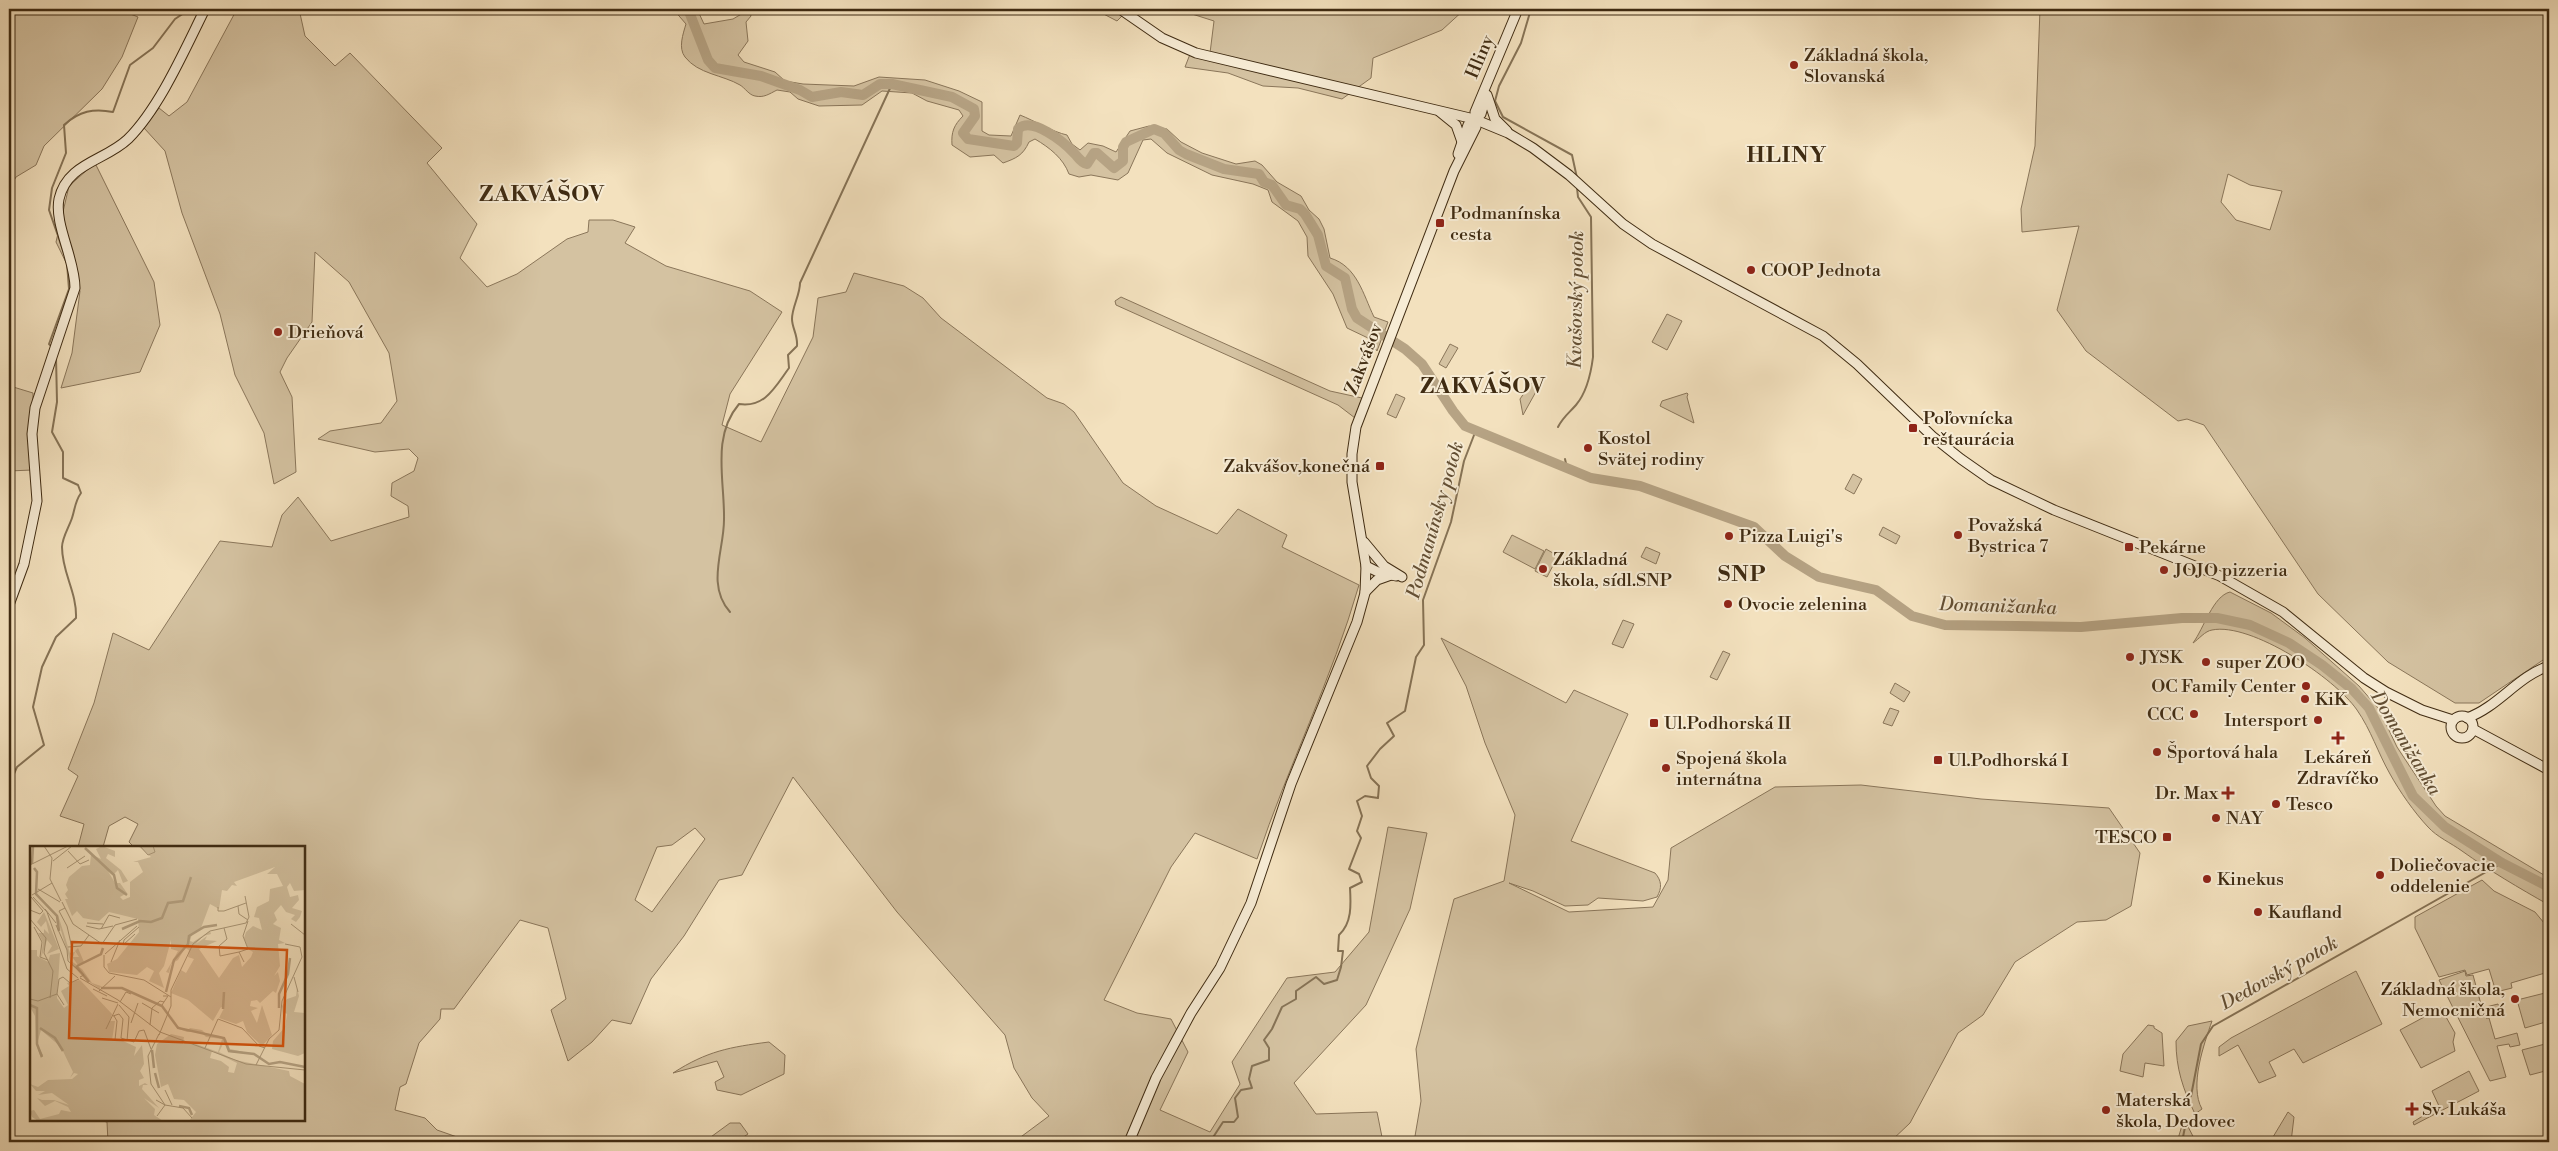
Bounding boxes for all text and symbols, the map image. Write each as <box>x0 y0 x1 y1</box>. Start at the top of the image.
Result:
street label: Hliny <box>1461 32 1499 82</box>
place label: Základná škola, Slovanská <box>1804 44 1928 88</box>
marker: Základná škola, Slovanská <box>1788 59 1800 71</box>
district label: HLINY <box>1747 142 1827 169</box>
district label: ZAKVÁŠOV <box>479 179 605 208</box>
place label: Podmanínska cesta <box>1450 202 1562 246</box>
marker: Podmanínska cesta <box>1434 217 1446 229</box>
water label: Kvašovský potok <box>1563 231 1589 369</box>
place label: COOP Jednota <box>1761 259 1882 282</box>
marker: COOP Jednota <box>1745 264 1757 276</box>
street label: Zakvášov <box>1340 319 1389 398</box>
place label: Drieňová <box>288 321 365 344</box>
marker: Drieňová <box>272 326 284 338</box>
district label: ZAKVÁŠOV <box>1420 371 1546 400</box>
place label: Poľovnícka reštaurácia <box>1923 407 2016 451</box>
marker: Poľovnícka reštaurácia <box>1907 422 1919 434</box>
place label: Kostol Svätej rodiny <box>1598 427 1704 471</box>
water label: Podmanínsky potok <box>1401 439 1469 602</box>
marker: Kostol Svätej rodiny <box>1582 442 1594 454</box>
place label: Zakvášov,konečná <box>1224 455 1371 478</box>
marker: Zakvášov,konečná <box>1374 460 1386 472</box>
place label: Považská Bystrica 7 <box>1967 514 2048 558</box>
place label: Pizza Luigi's <box>1739 525 1843 548</box>
marker: Považská Bystrica 7 <box>1952 529 1964 541</box>
marker: Pizza Luigi's <box>1723 530 1735 542</box>
place label: Pekárne <box>2139 536 2206 559</box>
marker: Pekárne <box>2123 541 2135 553</box>
place label: Základná škola, sídl.SNP <box>1553 548 1672 592</box>
place label: JOJO pizzeria <box>2173 559 2289 582</box>
district label: SNP <box>1718 561 1766 588</box>
marker: Základná škola, sídl.SNP <box>1537 563 1549 575</box>
marker: JOJO pizzeria <box>2158 564 2170 576</box>
water label: Domanižanka <box>1938 592 2058 620</box>
place label: Ovocie zelenina <box>1738 593 1868 616</box>
marker: Ovocie zelenina <box>1722 598 1734 610</box>
place label: JYSK <box>2139 646 2185 669</box>
marker: JYSK <box>2124 651 2136 663</box>
place label: super ZOO <box>2216 651 2305 674</box>
marker: super ZOO <box>2200 656 2212 668</box>
place label: OC Family Center <box>2151 675 2296 698</box>
marker: OC Family Center <box>2300 680 2312 692</box>
water label: Domanižanka <box>2365 686 2447 800</box>
place label: KiK <box>2315 688 2349 711</box>
marker: KiK <box>2299 693 2311 705</box>
place label: CCC <box>2147 703 2184 726</box>
marker: CCC <box>2188 708 2200 720</box>
place label: Intersport <box>2224 709 2309 732</box>
place label: Ul.Podhorská II <box>1664 712 1791 735</box>
marker: Intersport <box>2312 714 2324 726</box>
marker: Ul.Podhorská II <box>1648 717 1660 729</box>
marker: Lekáreň Zdravíčko <box>2332 732 2344 744</box>
place label: Športová hala <box>2167 741 2279 764</box>
marker: Športová hala <box>2151 746 2163 758</box>
place label: Lekáreň Zdravíčko <box>2297 746 2379 790</box>
place label: Spojená škola internátna <box>1676 747 1788 791</box>
place label: Ul.Podhorská I <box>1948 749 2068 772</box>
marker: Ul.Podhorská I <box>1932 754 1944 766</box>
marker: Spojená škola internátna <box>1660 762 1672 774</box>
place label: Dr. Max <box>2155 782 2219 805</box>
marker: Dr. Max <box>2222 787 2234 799</box>
place label: Tesco <box>2286 793 2333 816</box>
marker: Tesco <box>2270 798 2282 810</box>
place label: NAY <box>2226 807 2264 830</box>
marker: NAY <box>2210 812 2222 824</box>
place label: TESCO <box>2095 826 2157 849</box>
marker: TESCO <box>2161 831 2173 843</box>
inset map <box>30 846 305 1121</box>
place label: Doliečovacie oddelenie <box>2390 854 2495 898</box>
place label: Kinekus <box>2217 868 2284 891</box>
marker: Doliečovacie oddelenie <box>2374 869 2386 881</box>
marker: Kinekus <box>2201 873 2213 885</box>
place label: Kaufland <box>2268 901 2343 924</box>
marker: Kaufland <box>2252 906 2264 918</box>
water label: Dedovský potok <box>2215 931 2342 1016</box>
place label: Základná škola, Nemocničná <box>2381 978 2506 1022</box>
marker: Základná škola, Nemocničná <box>2509 993 2521 1005</box>
place label: Materská škola, Dedovec <box>2116 1089 2235 1133</box>
place label: Sv. Lukáša <box>2422 1098 2507 1121</box>
marker: Sv. Lukáša <box>2406 1103 2418 1115</box>
marker: Materská škola, Dedovec <box>2100 1104 2112 1116</box>

